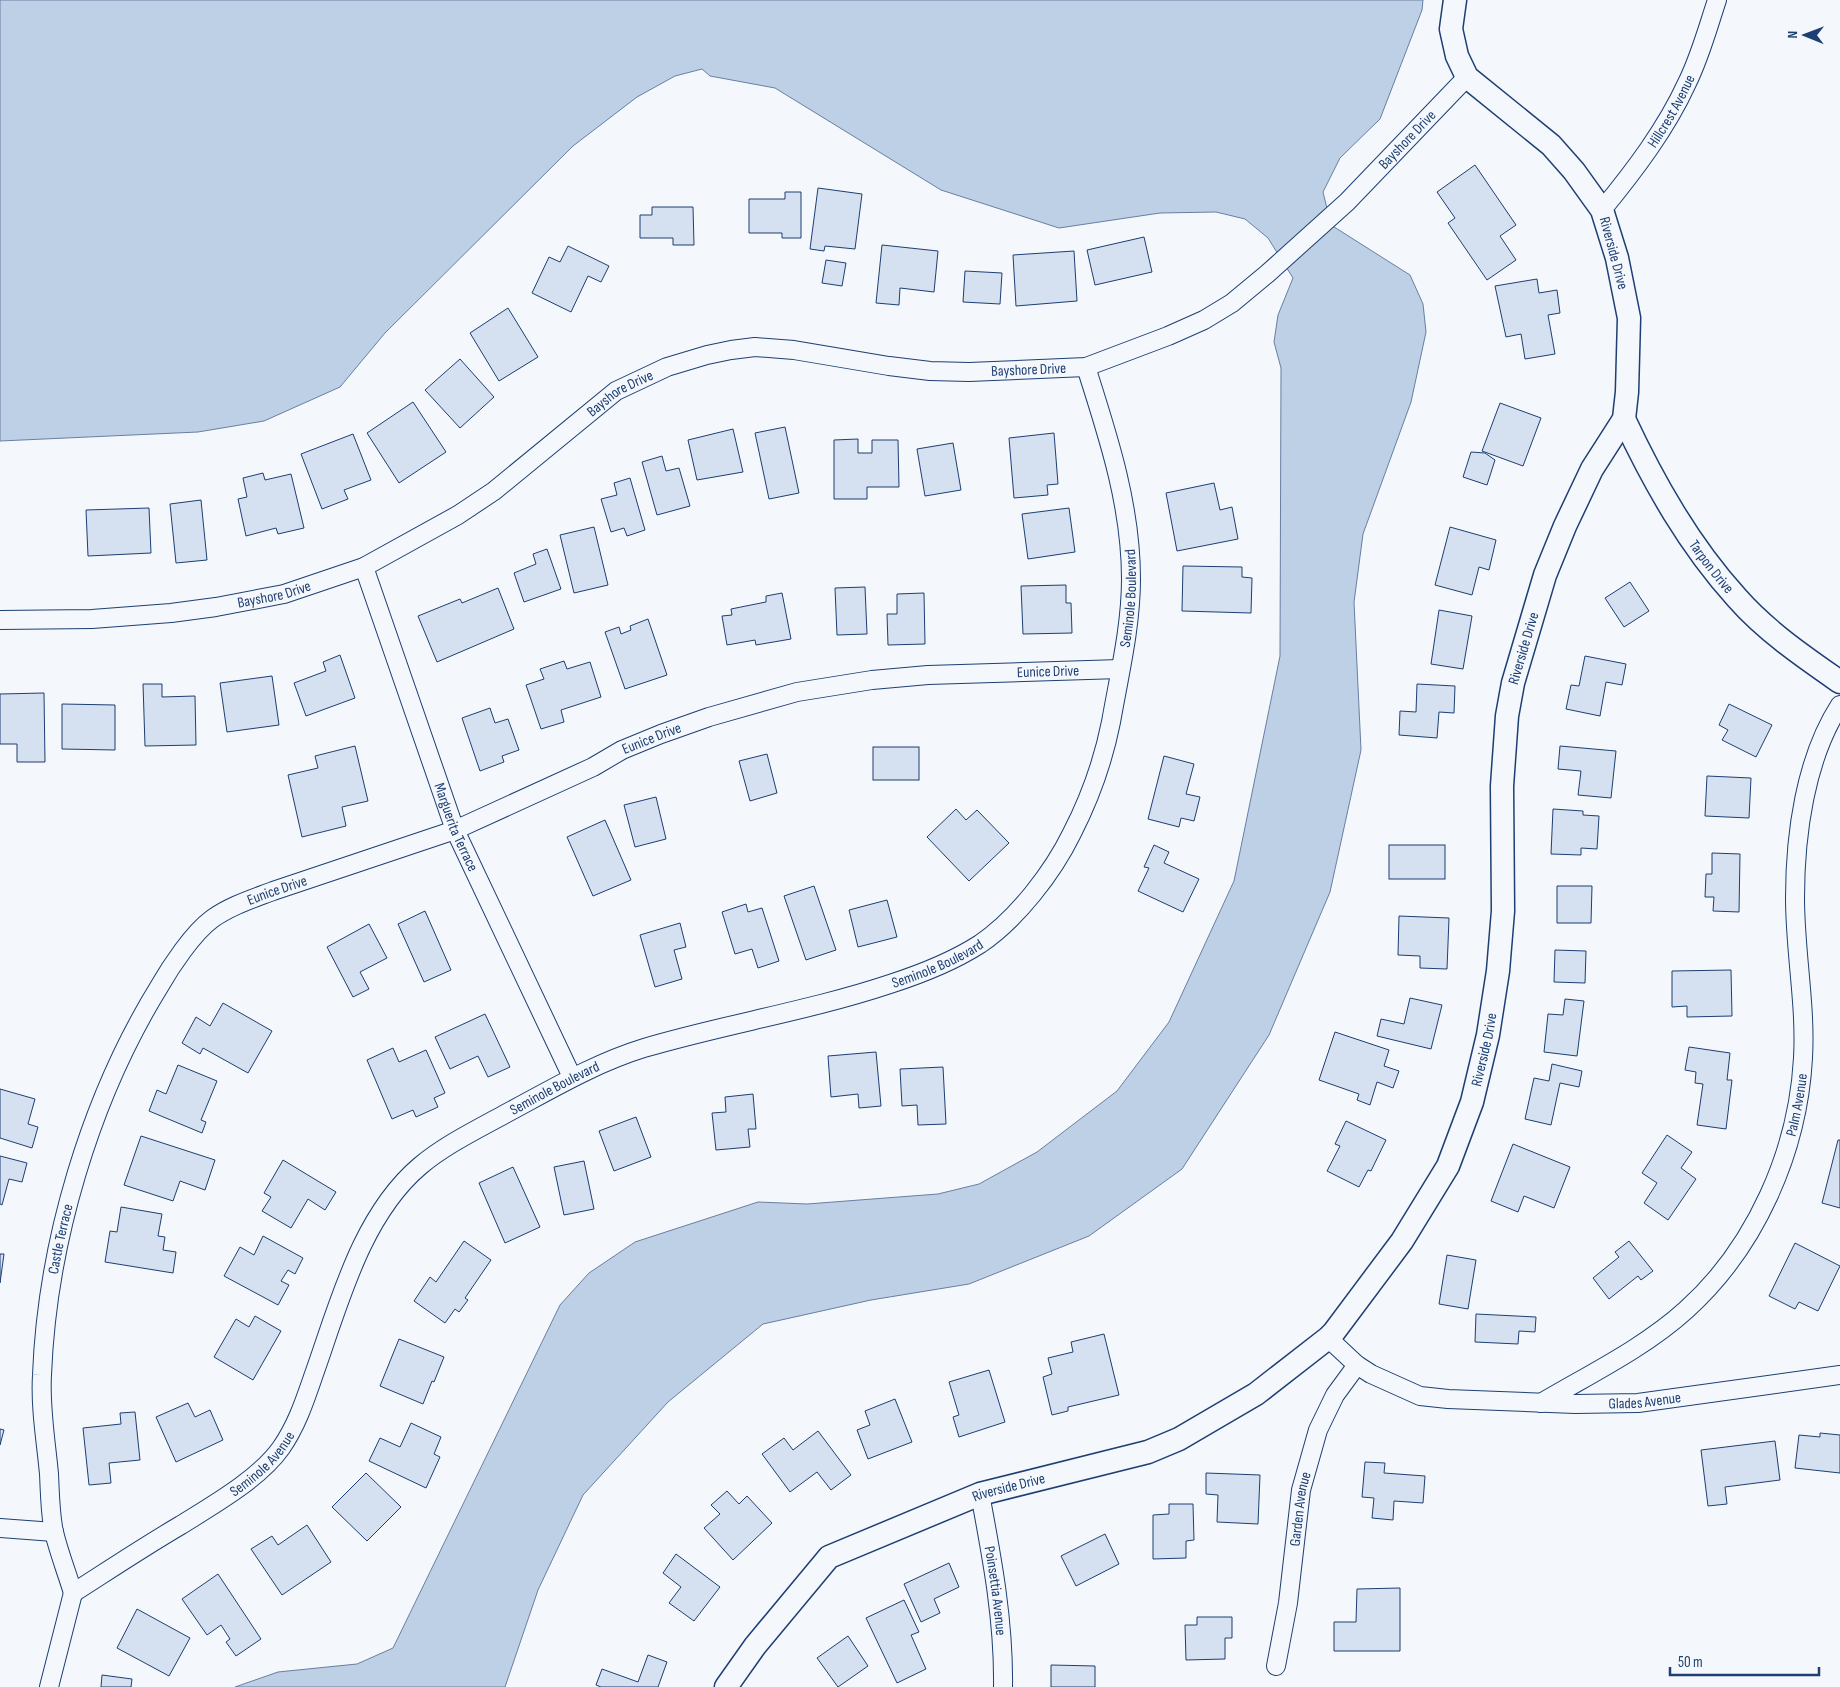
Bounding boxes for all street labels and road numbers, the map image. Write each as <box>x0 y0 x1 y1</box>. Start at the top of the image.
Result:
street label: Hillcrest Avenue <box>1643 72 1700 152</box>
street label: Bayshore Drive <box>1375 106 1440 173</box>
street label: Riverside Drive <box>1595 215 1632 292</box>
street label: Bayshore Drive <box>991 359 1066 381</box>
street label: Bayshore Drive <box>583 366 656 421</box>
street label: Tarpon Drive <box>1684 536 1738 598</box>
street label: Seminole Boulevard <box>1116 548 1141 649</box>
street label: Bayshore Drive <box>236 577 313 613</box>
street label: Riverside Drive <box>1504 610 1543 687</box>
street label: Eunice Drive <box>1017 661 1079 682</box>
street label: Eunice Drive <box>619 719 684 759</box>
street label: Marguerita Terrace <box>429 780 482 875</box>
street label: Eunice Drive <box>244 871 310 910</box>
street label: Seminole Boulevard <box>889 935 987 993</box>
street label: Riverside Drive <box>1467 1012 1501 1088</box>
street label: Seminole Boulevard <box>507 1057 602 1120</box>
street label: Palm Avenue <box>1782 1073 1812 1138</box>
street label: Castle Terrace <box>44 1202 78 1276</box>
street label: Glades Avenue <box>1608 1388 1682 1413</box>
street label: Seminole Avenue <box>226 1428 299 1501</box>
street label: Riverside Drive <box>969 1469 1047 1506</box>
street label: Garden Avenue <box>1286 1470 1316 1547</box>
street label: Poinsettia Avenue <box>980 1545 1010 1636</box>

